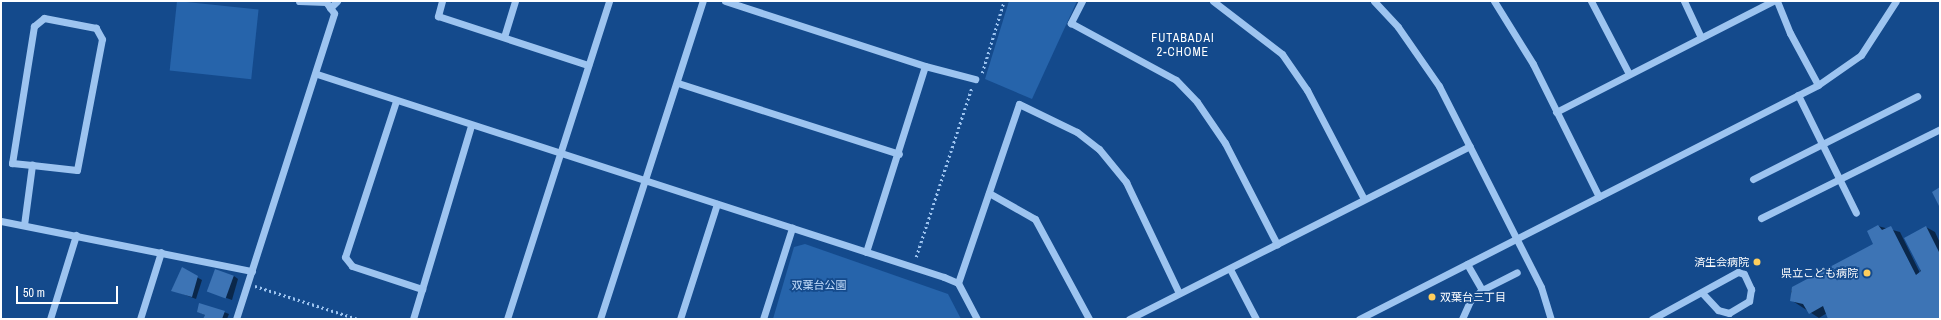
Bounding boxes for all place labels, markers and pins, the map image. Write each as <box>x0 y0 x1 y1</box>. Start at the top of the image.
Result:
place label: 済生会病院 <box>1694 255 1749 269</box>
marker: 済生会病院 <box>1752 257 1762 267</box>
place label: 県立こども病院 <box>1781 266 1858 280</box>
marker: 県立こども病院 <box>1861 267 1873 279</box>
place label: 双葉台三丁目 <box>1440 290 1506 304</box>
marker: 双葉台三丁目 <box>1427 292 1437 302</box>

